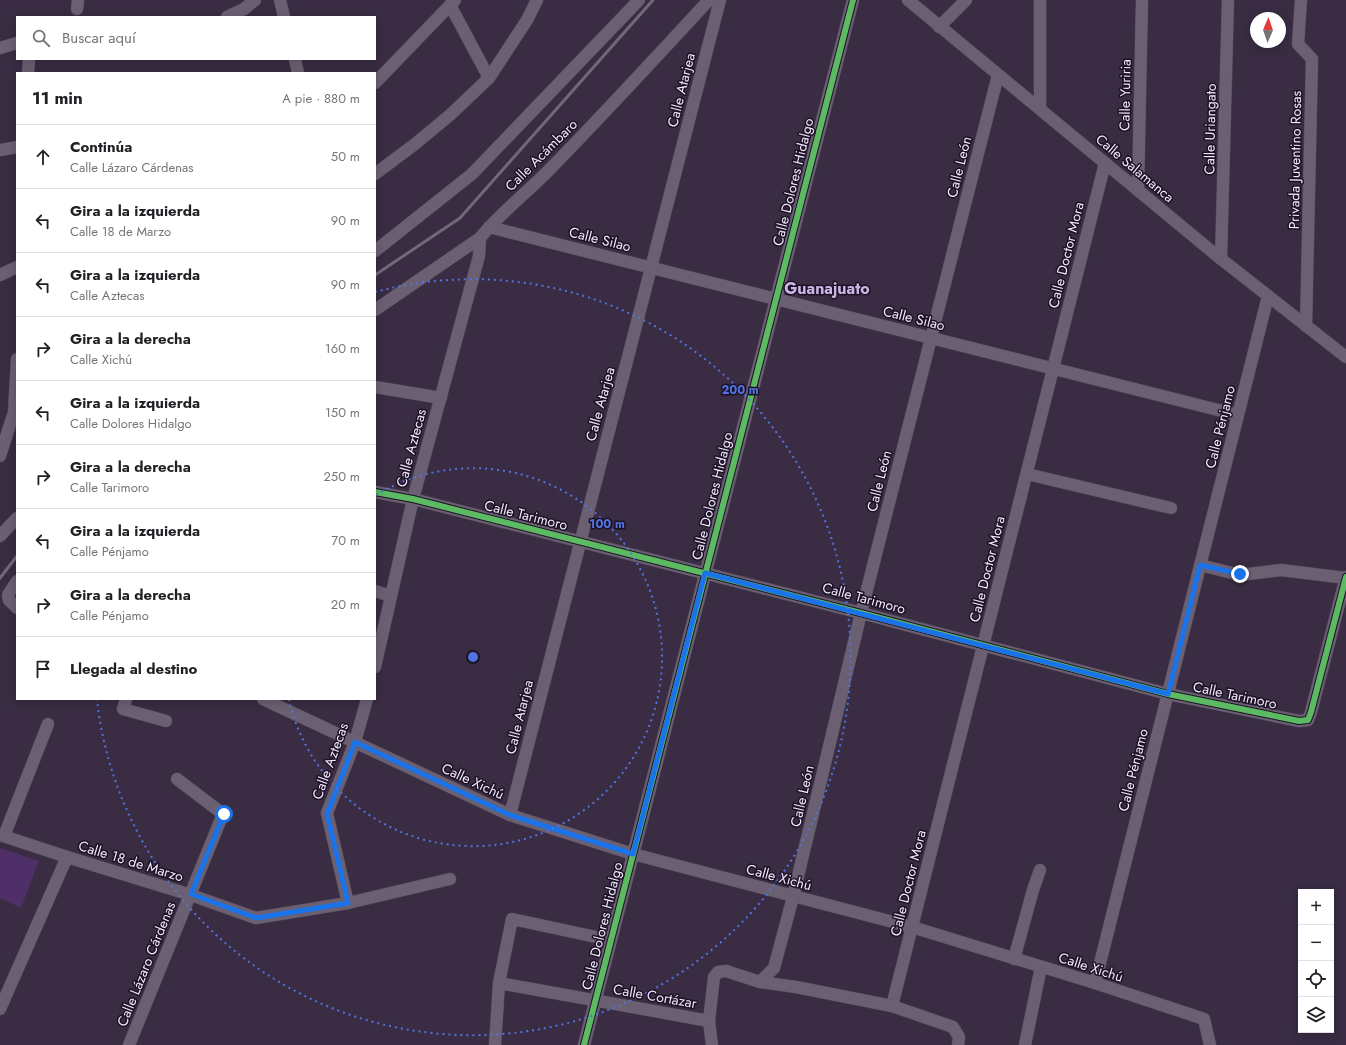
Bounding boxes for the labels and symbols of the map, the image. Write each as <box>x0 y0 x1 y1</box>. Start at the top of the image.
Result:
north arrow <box>1250 12 1286 48</box>
street label: Calle Atarjea <box>662 51 700 129</box>
street label: Calle Yuriria <box>1114 59 1136 131</box>
street label: Calle Uriangato <box>1199 83 1221 175</box>
street label: Privada Juventino Rosas <box>1284 90 1306 229</box>
street label: Calle Acámbaro <box>500 114 582 196</box>
street label: Calle Dolores Hidalgo <box>767 116 819 248</box>
street label: Calle Salamanca <box>1091 129 1179 207</box>
street label: Calle León <box>942 134 976 200</box>
street label: Calle Doctor Mora <box>1043 200 1089 310</box>
street label: Calle Silao <box>567 222 633 256</box>
district label: Guanajuato <box>784 277 870 300</box>
street label: Calle Silao <box>881 301 947 335</box>
street label: Calle Atarjea <box>581 365 619 443</box>
text: 200 m <box>721 381 759 399</box>
street label: Calle Pénjamo <box>1200 383 1240 471</box>
street label: Calle Aztecas <box>391 406 431 489</box>
street label: Calle Dolores Hidalgo <box>686 430 738 562</box>
street label: Calle León <box>862 448 896 514</box>
street label: Calle Tarimoro <box>482 495 570 535</box>
street label: Calle Doctor Mora <box>964 514 1010 624</box>
text: 100 m <box>589 515 625 533</box>
route end <box>1231 565 1249 583</box>
street label: Calle Tarimoro <box>820 577 908 619</box>
centre of rings <box>466 650 480 664</box>
street label: Calle Tarimoro <box>1191 676 1279 714</box>
street label: Calle Atarjea <box>500 678 538 756</box>
street label: Calle Aztecas <box>307 720 353 802</box>
street label: Calle Pénjamo <box>1113 726 1153 814</box>
street label: Calle Xichú <box>438 758 508 804</box>
street label: Calle León <box>785 763 819 829</box>
route start <box>215 805 233 823</box>
street label: Calle Doctor Mora <box>885 828 931 938</box>
street label: Calle 18 de Marzo <box>76 836 186 887</box>
street label: Calle Xichú <box>744 859 814 895</box>
street label: Calle Dolores Hidalgo <box>576 860 628 992</box>
street label: Calle Lázaro Cárdenas <box>112 898 180 1029</box>
street label: Calle Xichú <box>1056 947 1126 987</box>
street label: Calle Cortázar <box>612 979 698 1013</box>

